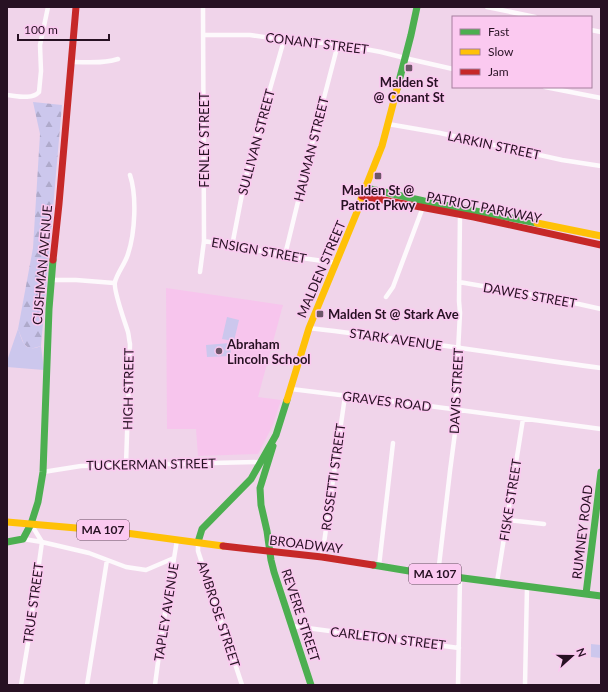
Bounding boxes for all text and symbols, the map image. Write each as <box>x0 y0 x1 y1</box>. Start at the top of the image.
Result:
scale bar <box>18 16 109 42</box>
legend <box>452 16 592 88</box>
text: 100 m <box>24 22 58 37</box>
text: Fast <box>488 24 510 39</box>
street label: CONANT STREET <box>265 29 370 57</box>
text: Slow <box>488 44 514 59</box>
marker: Malden St @ Conant St <box>404 63 414 73</box>
text: Jam <box>488 64 509 79</box>
place label: Malden St @ Conant St <box>374 74 445 105</box>
street label: SULLIVAN STREET <box>234 87 278 197</box>
street label: FENLEY STREET <box>196 92 212 188</box>
street label: HAUMAN STREET <box>290 94 332 203</box>
street label: LARKIN STREET <box>446 127 542 163</box>
marker: Malden St @ Patriot Pkwy <box>373 171 383 181</box>
place label: Malden St @ Patriot Pkwy <box>341 182 416 213</box>
street label: PATRIOT PARKWAY <box>425 188 544 226</box>
street label: CUSHMAN AVENUE <box>29 204 55 326</box>
street label: MALDEN STREET <box>293 218 349 320</box>
street label: ENSIGN STREET <box>210 234 308 266</box>
street label: DAWES STREET <box>482 279 578 311</box>
place label: Malden St @ Stark Ave <box>328 306 459 322</box>
marker: Malden St @ Stark Ave <box>315 309 325 319</box>
street label: STARK AVENUE <box>349 325 443 353</box>
place label: Abraham Lincoln School <box>226 336 311 367</box>
marker: Abraham Lincoln School <box>214 346 224 356</box>
street label: DAVIS STREET <box>446 347 466 434</box>
street label: HIGH STREET <box>119 348 137 430</box>
street label: GRAVES ROAD <box>342 388 432 414</box>
street label: ROSSETTI STREET <box>318 422 348 532</box>
street label: TUCKERMAN STREET <box>86 455 216 473</box>
street label: FISKE STREET <box>496 457 524 542</box>
street label: RUMNEY ROAD <box>568 484 596 580</box>
road number: MA 107 <box>77 520 129 540</box>
street label: BROADWAY <box>268 532 345 557</box>
street label: AMBROSE STREET <box>194 559 244 670</box>
street label: TRUE STREET <box>19 561 47 645</box>
street label: TAPLEY AVENUE <box>150 562 182 662</box>
road number: MA 107 <box>409 564 461 584</box>
street label: REVERE STREET <box>278 567 324 664</box>
street label: CARLETON STREET <box>329 623 447 653</box>
north arrow <box>552 636 592 676</box>
text: N <box>574 646 589 659</box>

